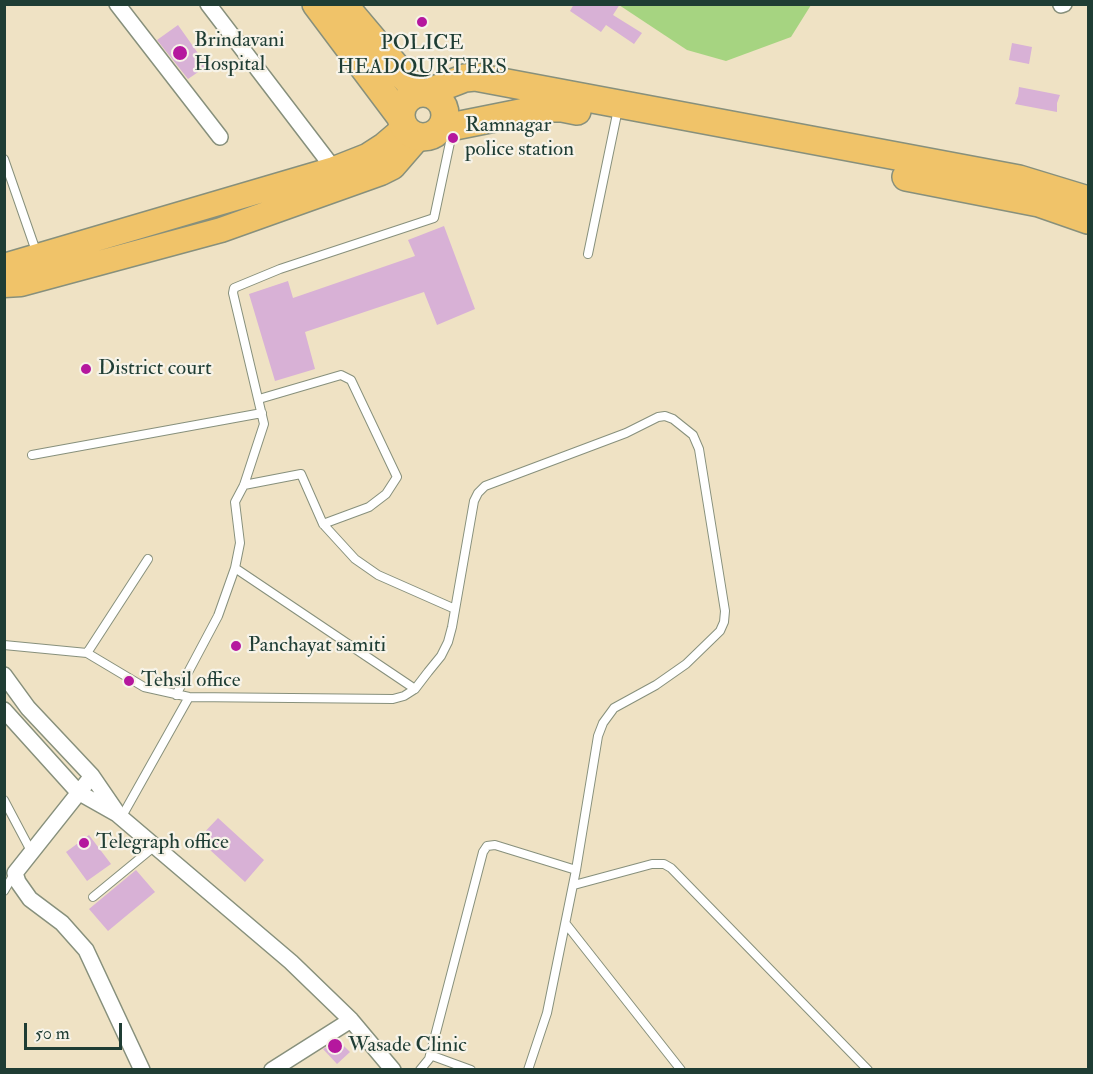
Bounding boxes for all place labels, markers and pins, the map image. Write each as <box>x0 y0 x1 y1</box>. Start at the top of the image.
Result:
marker: POLICE HEADQURTERS <box>415 15 429 29</box>
place label: Brindavani Hospital <box>194 28 284 78</box>
place label: POLICE HEADQURTERS <box>337 31 507 81</box>
marker: Brindavani Hospital <box>171 44 189 62</box>
place label: Ramnagar police station <box>465 113 574 163</box>
marker: Ramnagar police station <box>446 131 460 145</box>
place label: District court <box>98 356 212 382</box>
marker: District court <box>79 362 93 376</box>
place label: Panchayat samiti <box>248 633 386 659</box>
marker: Panchayat samiti <box>229 639 243 653</box>
place label: Tehsil office <box>141 668 241 694</box>
marker: Tehsil office <box>122 674 136 688</box>
place label: Telegraph office <box>96 830 229 856</box>
marker: Telegraph office <box>77 836 91 850</box>
place label: Wasade Clinic <box>348 1033 467 1059</box>
marker: Wasade Clinic <box>326 1037 344 1055</box>

